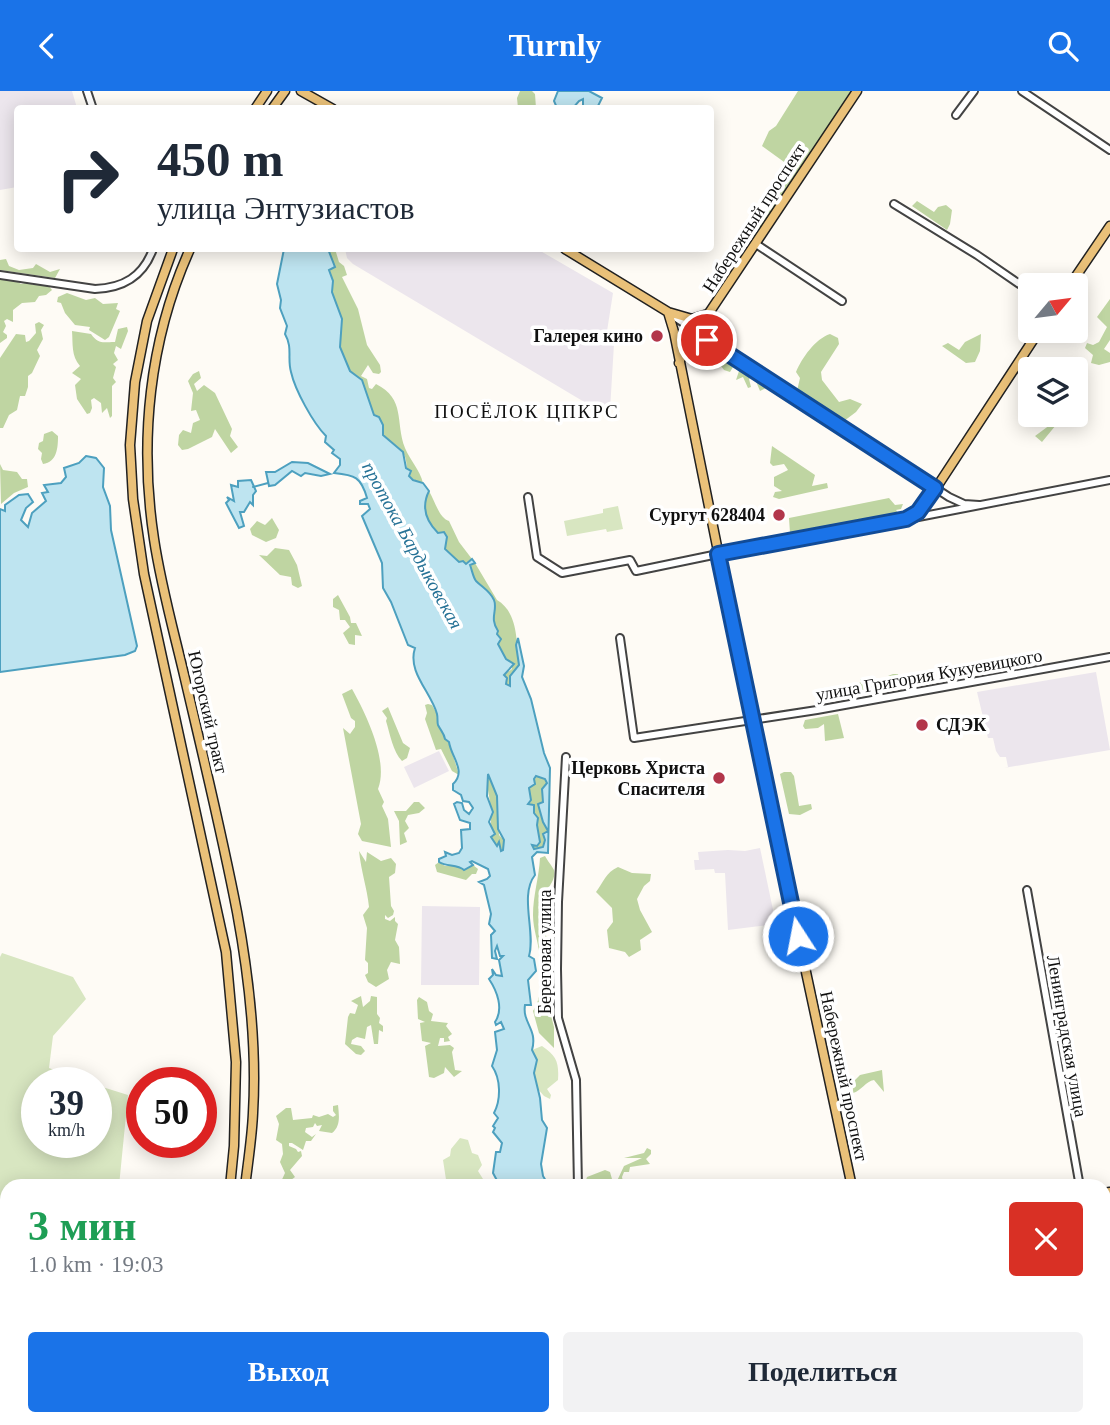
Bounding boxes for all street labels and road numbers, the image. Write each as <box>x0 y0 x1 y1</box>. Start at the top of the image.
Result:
street label: Набережный проспект <box>698 140 810 296</box>
street label: улица Григория Кукуевицкого <box>814 645 1044 705</box>
street label: Югорский тракт <box>184 649 232 775</box>
street label: Береговая улица <box>535 890 555 1014</box>
street label: Ленинградская улица <box>1043 953 1091 1119</box>
street label: Набережный проспект <box>816 989 872 1163</box>

